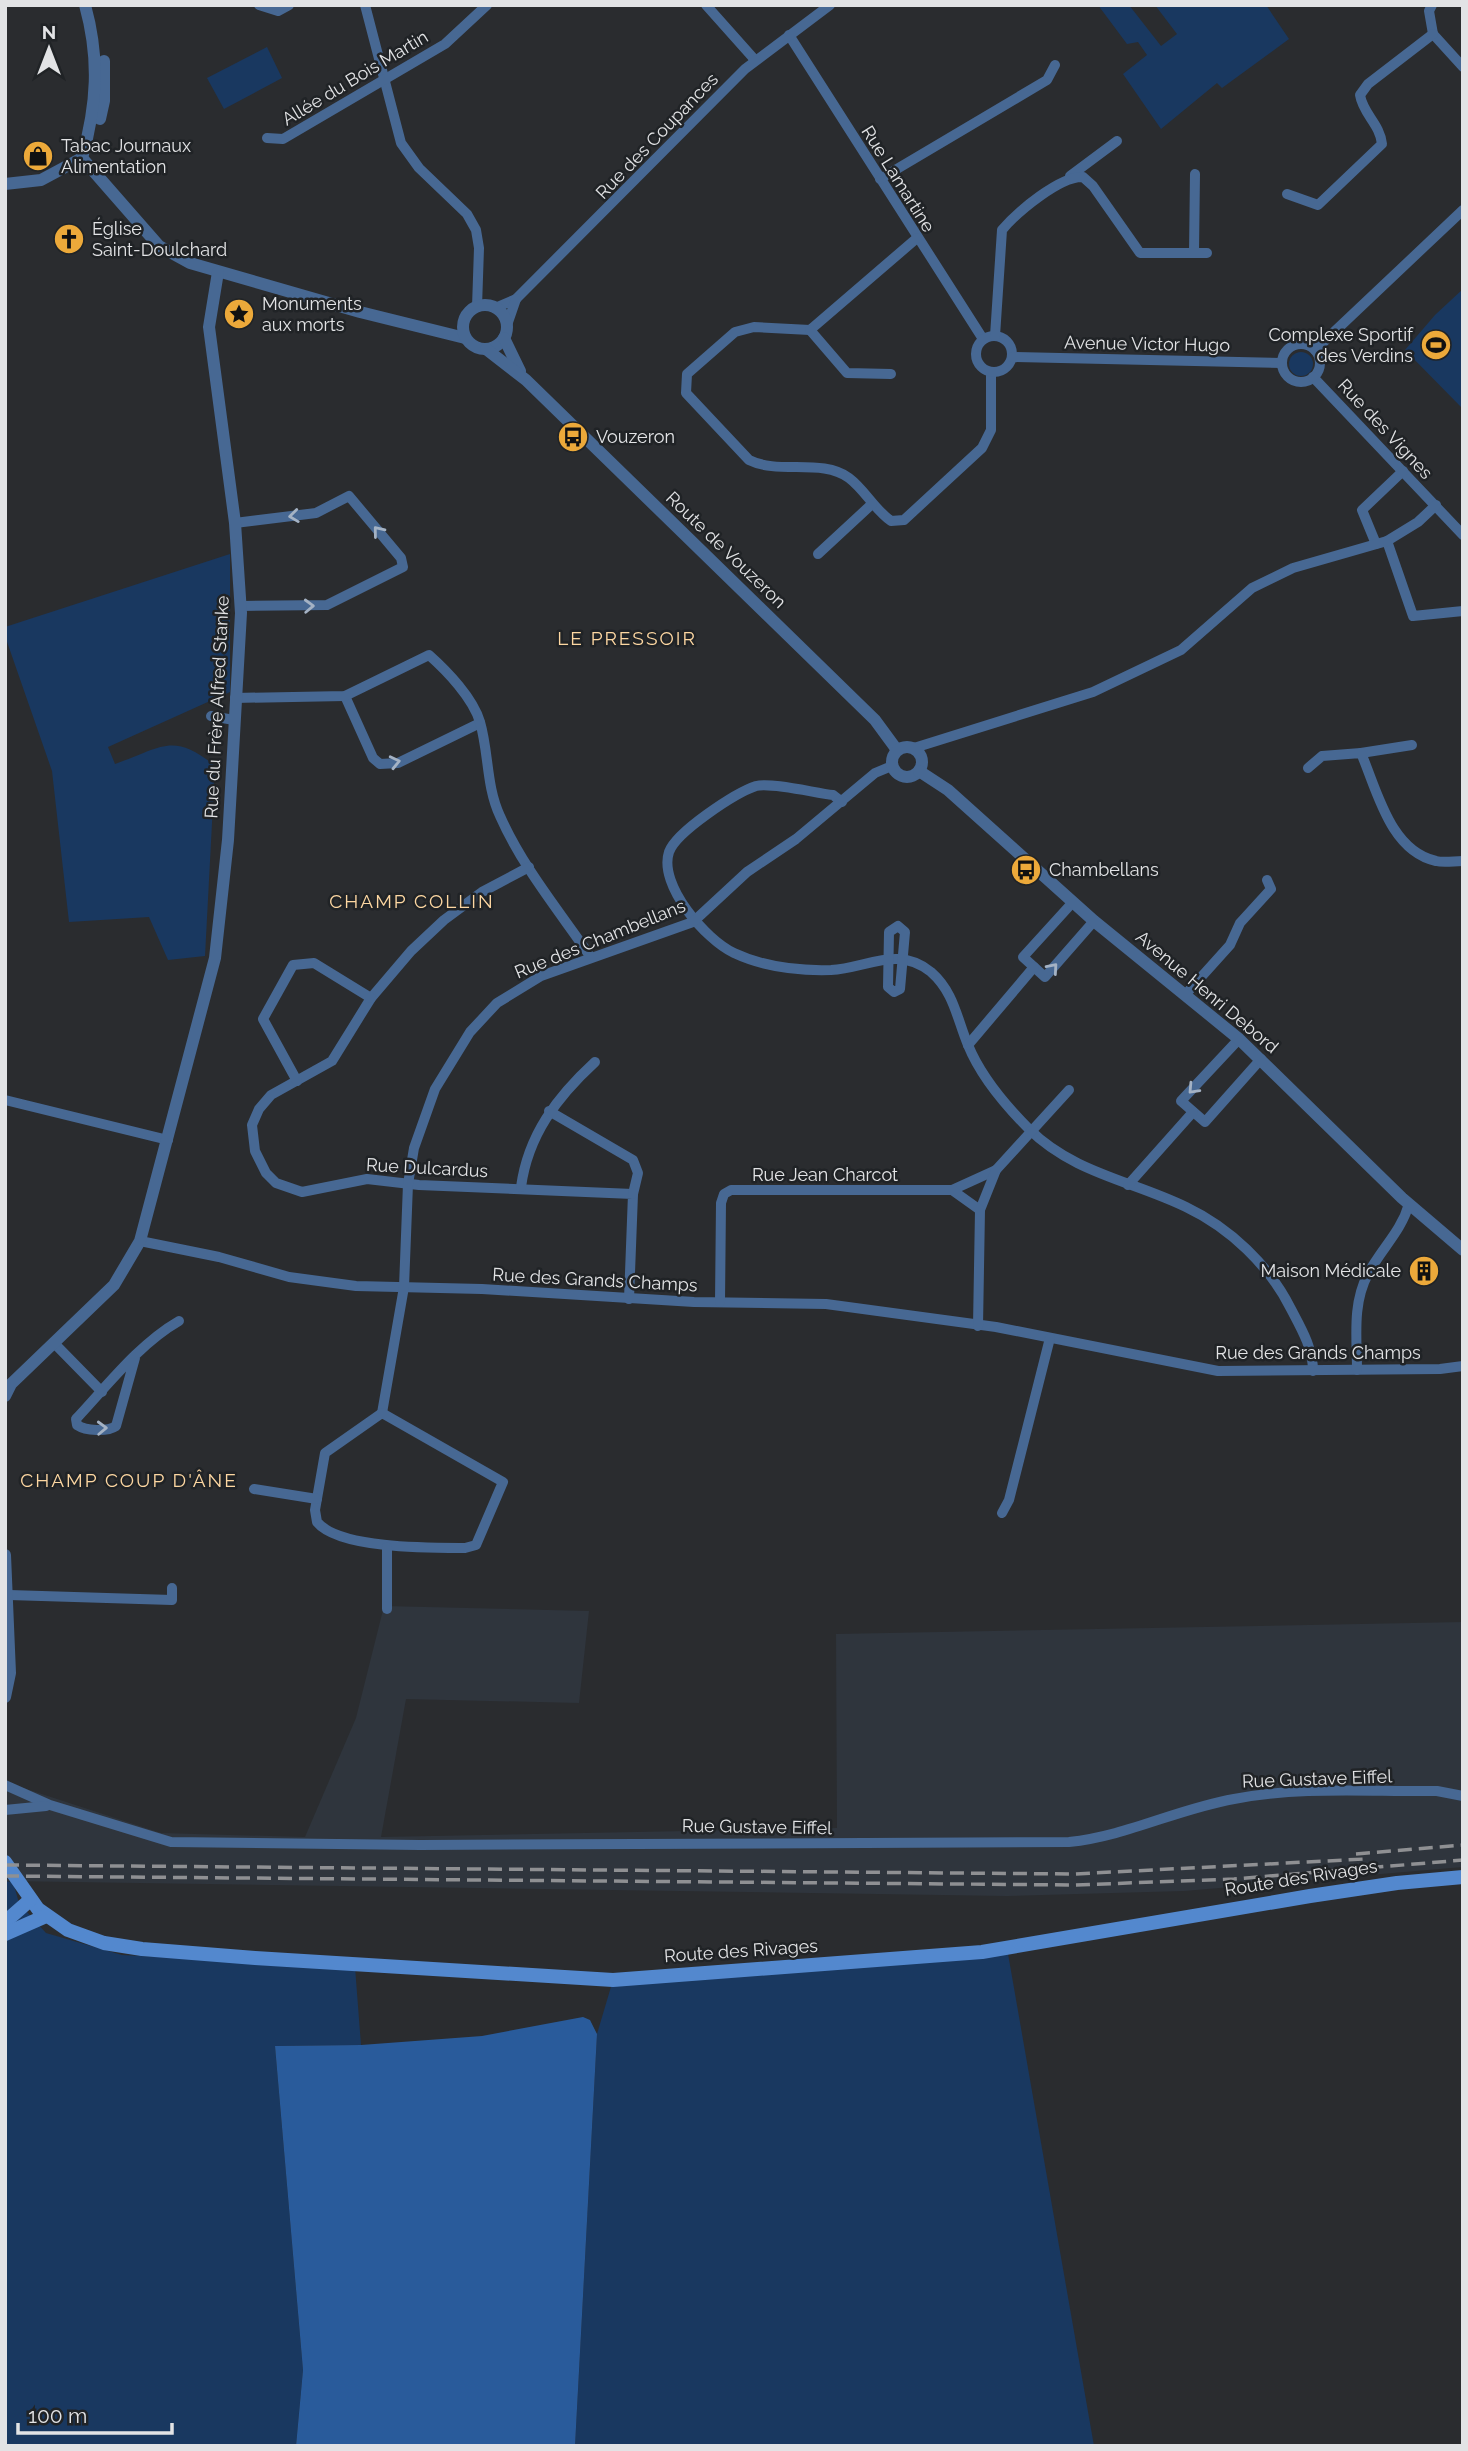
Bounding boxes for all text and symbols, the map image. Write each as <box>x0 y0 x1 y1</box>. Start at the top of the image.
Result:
north arrow <box>14 14 84 84</box>
text: N <box>42 21 56 43</box>
street label: Allée du Bois Martin <box>278 26 431 129</box>
street label: Rue des Coupances <box>591 68 722 203</box>
street label: Rue Lamartine <box>857 122 940 236</box>
place label: Tabac Journaux Alimentation <box>61 135 191 177</box>
shop icon: Tabac Journaux Alimentation <box>21 139 55 173</box>
place label: Église Saint-Doulchard <box>92 217 227 260</box>
church icon: Église Saint-Doulchard <box>52 222 86 256</box>
place label: Monuments aux morts <box>262 293 362 335</box>
place icon: Monuments aux morts <box>222 297 256 331</box>
place label: Complexe Sportif des Verdins <box>1268 324 1414 366</box>
sports icon: Complexe Sportif des Verdins <box>1419 328 1453 362</box>
street label: Avenue Victor Hugo <box>1064 332 1230 355</box>
street label: Rue des Vignes <box>1334 374 1437 483</box>
bus stop icon: Vouzeron <box>556 420 590 454</box>
place label: Vouzeron <box>596 426 675 447</box>
street label: Route de Vouzeron <box>662 487 791 612</box>
one-way arrow <box>289 509 300 524</box>
one-way arrow <box>374 526 386 539</box>
street label: Rue du Frère Alfred Stanke <box>200 595 233 819</box>
one-way arrow <box>304 598 315 613</box>
district label: LE PRESSOIR <box>557 627 697 649</box>
one-way arrow <box>388 756 400 770</box>
bus stop icon: Chambellans <box>1009 853 1043 887</box>
place label: Chambellans <box>1049 859 1159 880</box>
district label: CHAMP COLLIN <box>329 890 495 912</box>
street label: Rue des Chambellans <box>511 895 688 982</box>
street label: Avenue Henri Debord <box>1132 926 1283 1057</box>
one-way arrow <box>1045 963 1057 976</box>
one-way arrow <box>1188 1081 1201 1094</box>
street label: Rue Dulcardus <box>365 1154 489 1181</box>
street label: Rue Jean Charcot <box>752 1164 898 1185</box>
building icon: Maison Médicale <box>1407 1254 1441 1288</box>
place label: Maison Médicale <box>1261 1260 1401 1281</box>
street label: Rue des Grands Champs <box>492 1264 698 1295</box>
street label: Rue des Grands Champs <box>1215 1342 1421 1363</box>
one-way arrow <box>96 1421 107 1436</box>
district label: CHAMP COUP D'ÂNE <box>20 1469 238 1491</box>
street label: Rue Gustave Eiffel <box>1242 1765 1393 1792</box>
street label: Rue Gustave Eiffel <box>682 1815 832 1838</box>
street label: Route des Rivages <box>1223 1855 1379 1900</box>
street label: Route des Rivages <box>663 1935 819 1966</box>
scale bar <box>18 2392 172 2436</box>
text: 100 m <box>28 2403 87 2428</box>

